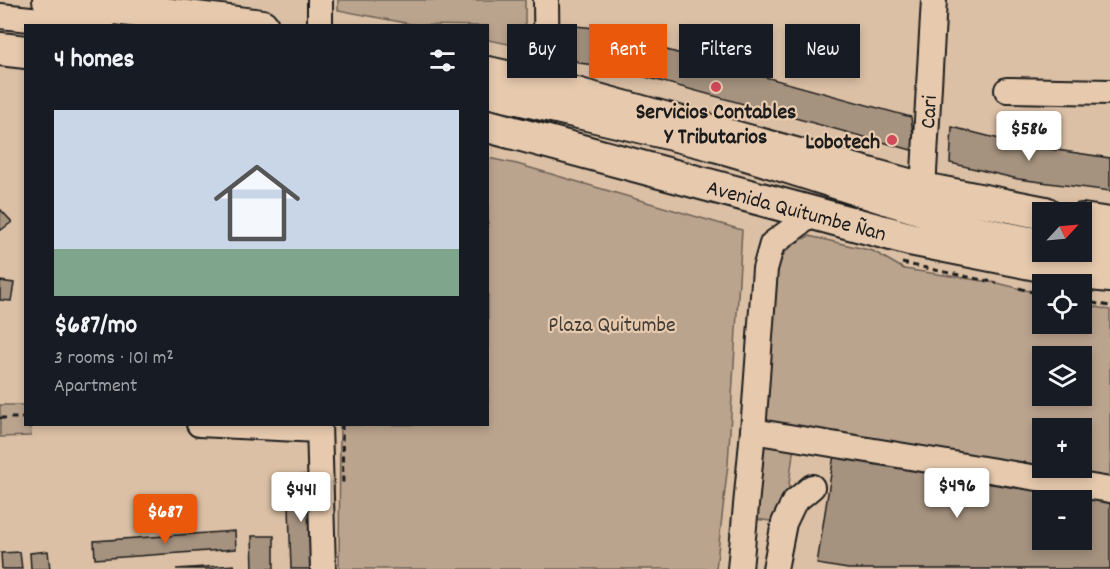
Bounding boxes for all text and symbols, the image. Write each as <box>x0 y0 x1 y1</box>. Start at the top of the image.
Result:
chip: Buy <box>507 24 577 78</box>
chip: Rent <box>589 24 667 78</box>
chip: Filters <box>679 24 773 78</box>
chip: New <box>785 24 860 78</box>
text: 4 homes <box>54 42 134 79</box>
icon: filters <box>426 44 459 77</box>
marker: Servicios Contables Y Tributarios <box>709 80 723 94</box>
street label: Cari <box>914 95 947 130</box>
place label: Servicios Contables Y Tributarios <box>636 98 796 154</box>
pin: $586 <box>993 111 1065 162</box>
text: $586 <box>1010 116 1048 144</box>
place label: Lobotech <box>805 128 880 159</box>
marker: Lobotech <box>885 133 899 147</box>
icon: home <box>203 149 311 257</box>
street label: Avenida Quitumbe Ñan <box>703 174 889 251</box>
north arrow <box>1032 202 1092 262</box>
map controls <box>1032 202 1092 550</box>
button: locate <box>1032 274 1092 334</box>
text: $687/mo <box>54 308 137 345</box>
park label: Plaza Quitumbe <box>548 311 676 342</box>
text: 3 rooms · 101 m² <box>54 345 174 373</box>
button: layers <box>1032 346 1092 406</box>
text: Apartment <box>54 373 137 401</box>
button: + <box>1032 418 1092 478</box>
pin: $496 <box>921 468 993 519</box>
pin: $441 <box>265 472 337 523</box>
text: $496 <box>938 473 976 501</box>
text: $441 <box>285 477 317 505</box>
button: − <box>1032 490 1092 550</box>
pin: $687 <box>129 494 201 545</box>
text: $687 <box>147 499 183 527</box>

